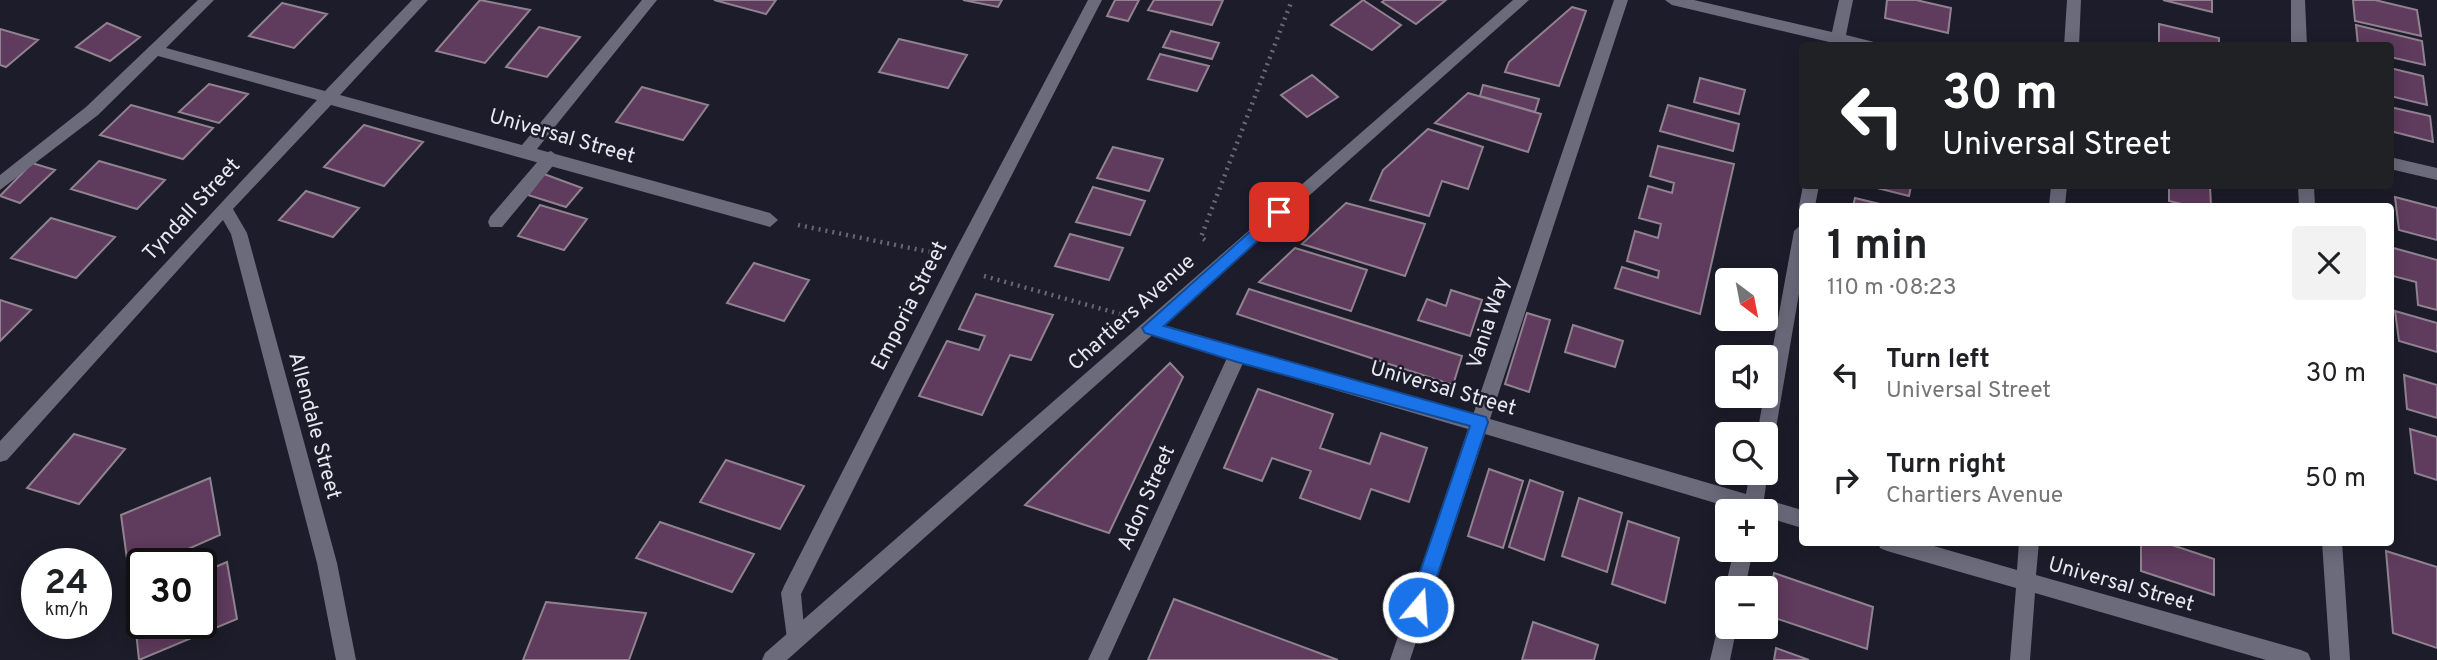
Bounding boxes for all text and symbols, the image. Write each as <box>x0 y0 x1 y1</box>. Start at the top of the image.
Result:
text: 30 m <box>1942 65 2058 127</box>
icon: left <box>1827 70 1918 161</box>
street label: Universal Street <box>486 103 638 171</box>
text: Universal Street <box>1942 126 2172 166</box>
street label: Tyndall Street <box>137 153 247 267</box>
pin <box>1249 182 1309 242</box>
icon: arrive <box>1260 193 1298 231</box>
text: 1 min <box>1827 221 1928 274</box>
button: close <box>2292 226 2366 300</box>
street label: Emporia Street <box>866 237 954 375</box>
street label: Chartiers Avenue <box>1063 249 1201 377</box>
north arrow <box>1715 268 1778 331</box>
map controls <box>1715 268 1778 639</box>
street label: Vania Way <box>1461 273 1517 373</box>
text: 110 m · 08:23 <box>1827 274 1957 303</box>
text: Turn left <box>1886 344 1990 377</box>
button: sound <box>1715 345 1778 408</box>
street label: Allendale Street <box>281 349 347 503</box>
street label: Universal Street <box>1367 355 1519 423</box>
icon: left <box>1827 356 1865 394</box>
text: 30 m <box>2306 358 2366 391</box>
text: Universal Street <box>1886 377 2051 406</box>
button: search <box>1715 422 1778 485</box>
street label: Adon Street <box>1112 441 1182 555</box>
text: Turn right <box>1886 449 2006 482</box>
icon: right <box>1827 461 1865 499</box>
text: 50 m <box>2305 463 2366 496</box>
text: Chartiers Avenue <box>1886 482 2063 511</box>
button: + <box>1715 499 1778 562</box>
speed limit sign: 30 <box>126 548 217 639</box>
street label: Universal Street <box>2045 551 2197 619</box>
text: 24 <box>45 562 88 606</box>
position arrow <box>1381 570 1455 644</box>
button: − <box>1715 576 1778 639</box>
text: km/h <box>45 599 88 622</box>

